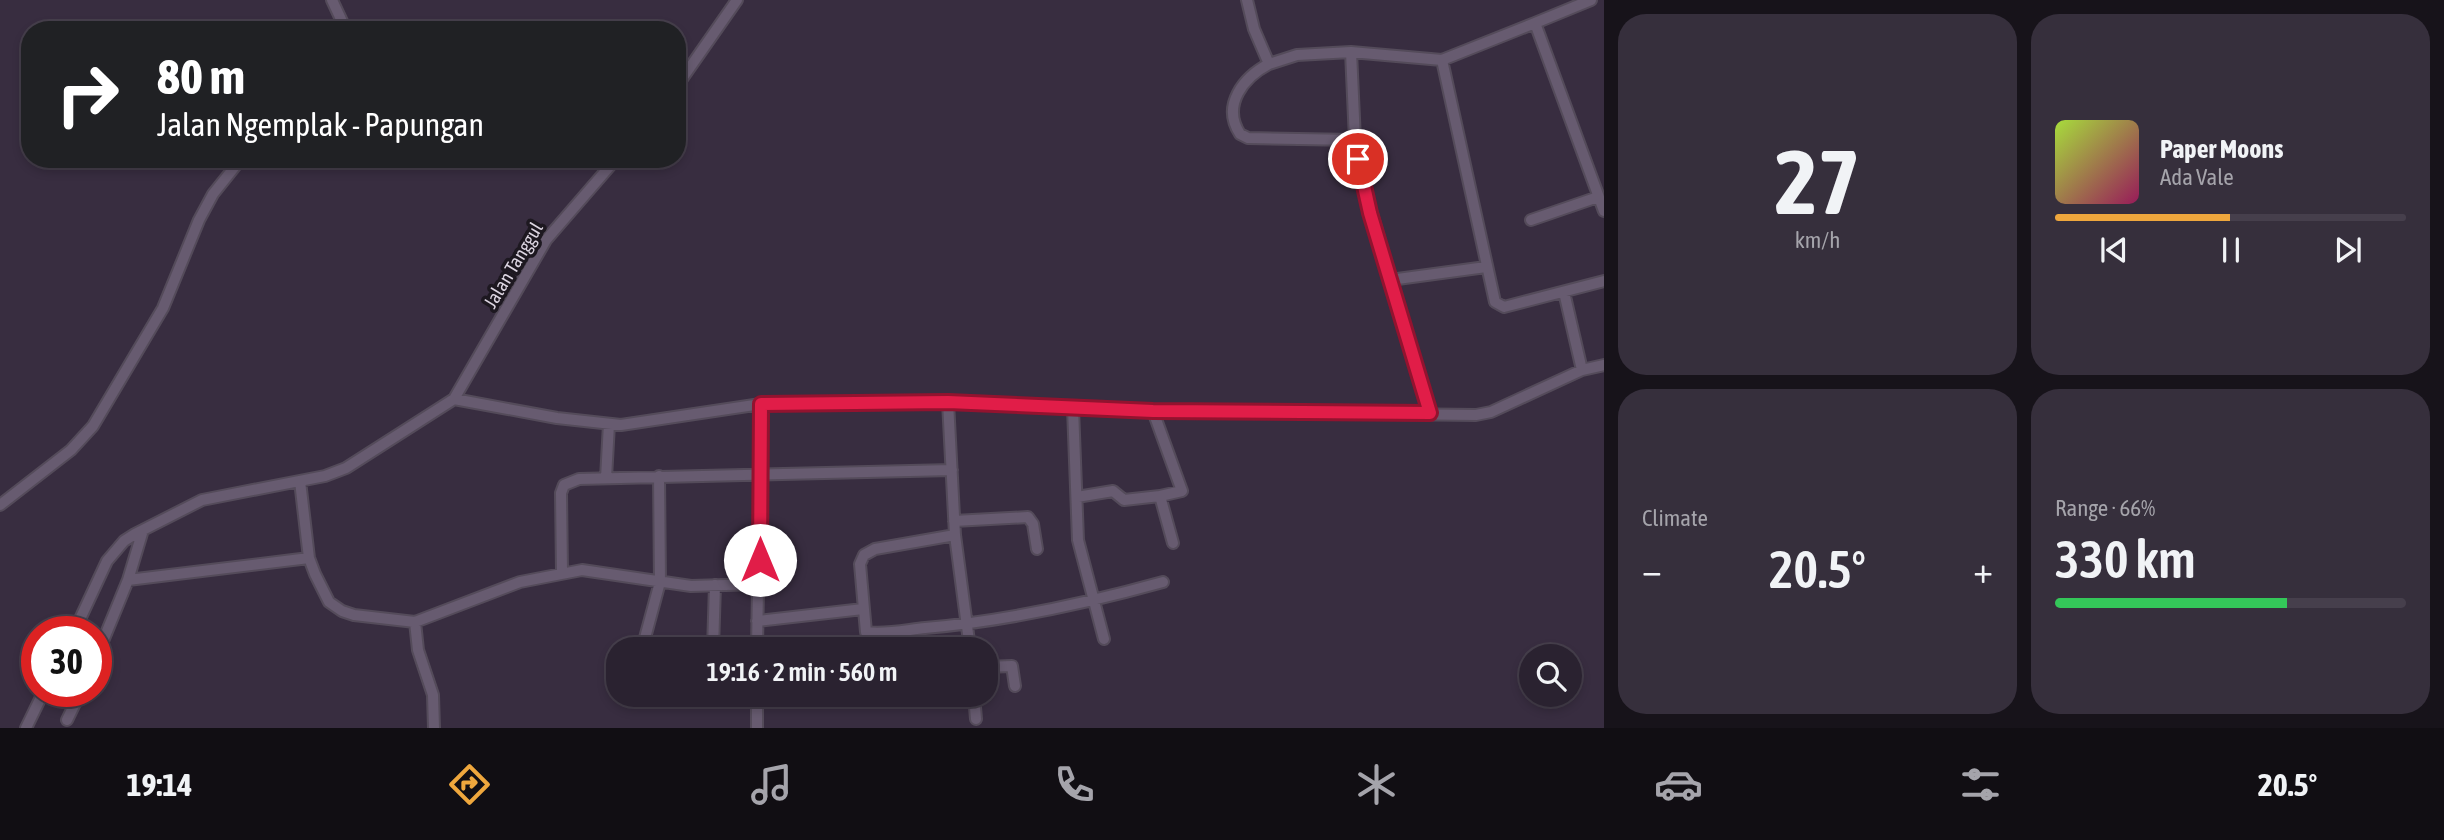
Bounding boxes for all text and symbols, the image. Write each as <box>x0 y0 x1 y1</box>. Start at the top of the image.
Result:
text: 80 m <box>157 48 245 104</box>
icon: right <box>42 49 133 140</box>
text: Jalan Ngemplak - Papungan <box>157 106 484 143</box>
pin <box>1328 129 1388 189</box>
text: 27 <box>1775 129 1860 233</box>
text: Paper Moons <box>2160 134 2283 164</box>
icon: arrive <box>1339 140 1377 178</box>
text: Ada Vale <box>2160 164 2234 190</box>
street label: Jalan Tanggul <box>479 218 547 312</box>
text: km/h <box>1795 227 1840 253</box>
icon: previous <box>2095 231 2133 269</box>
icon: pause <box>2212 231 2250 269</box>
icon: next <box>2329 231 2367 269</box>
text: Range · 66% <box>2055 495 2155 521</box>
text: Climate <box>1642 505 1708 531</box>
position arrow <box>723 523 797 597</box>
text: 330 km <box>2055 529 2196 589</box>
text: 20.5° <box>1769 539 1866 599</box>
text: − <box>1642 548 1662 591</box>
text: + <box>1973 548 1993 591</box>
speed limit sign: 30 <box>21 616 112 707</box>
map controls <box>1519 644 1582 707</box>
button: search <box>1519 644 1582 707</box>
text: 19:16 · 2 min · 560 m <box>707 657 897 687</box>
icon: directions <box>445 760 494 809</box>
icon: music <box>747 760 796 809</box>
icon: phone <box>1050 760 1099 809</box>
icon: climate <box>1352 760 1401 809</box>
icon: car <box>1654 760 1703 809</box>
icon: filters <box>1956 760 2005 809</box>
text: 19:14 <box>127 766 192 803</box>
text: 20.5° <box>2258 766 2317 803</box>

